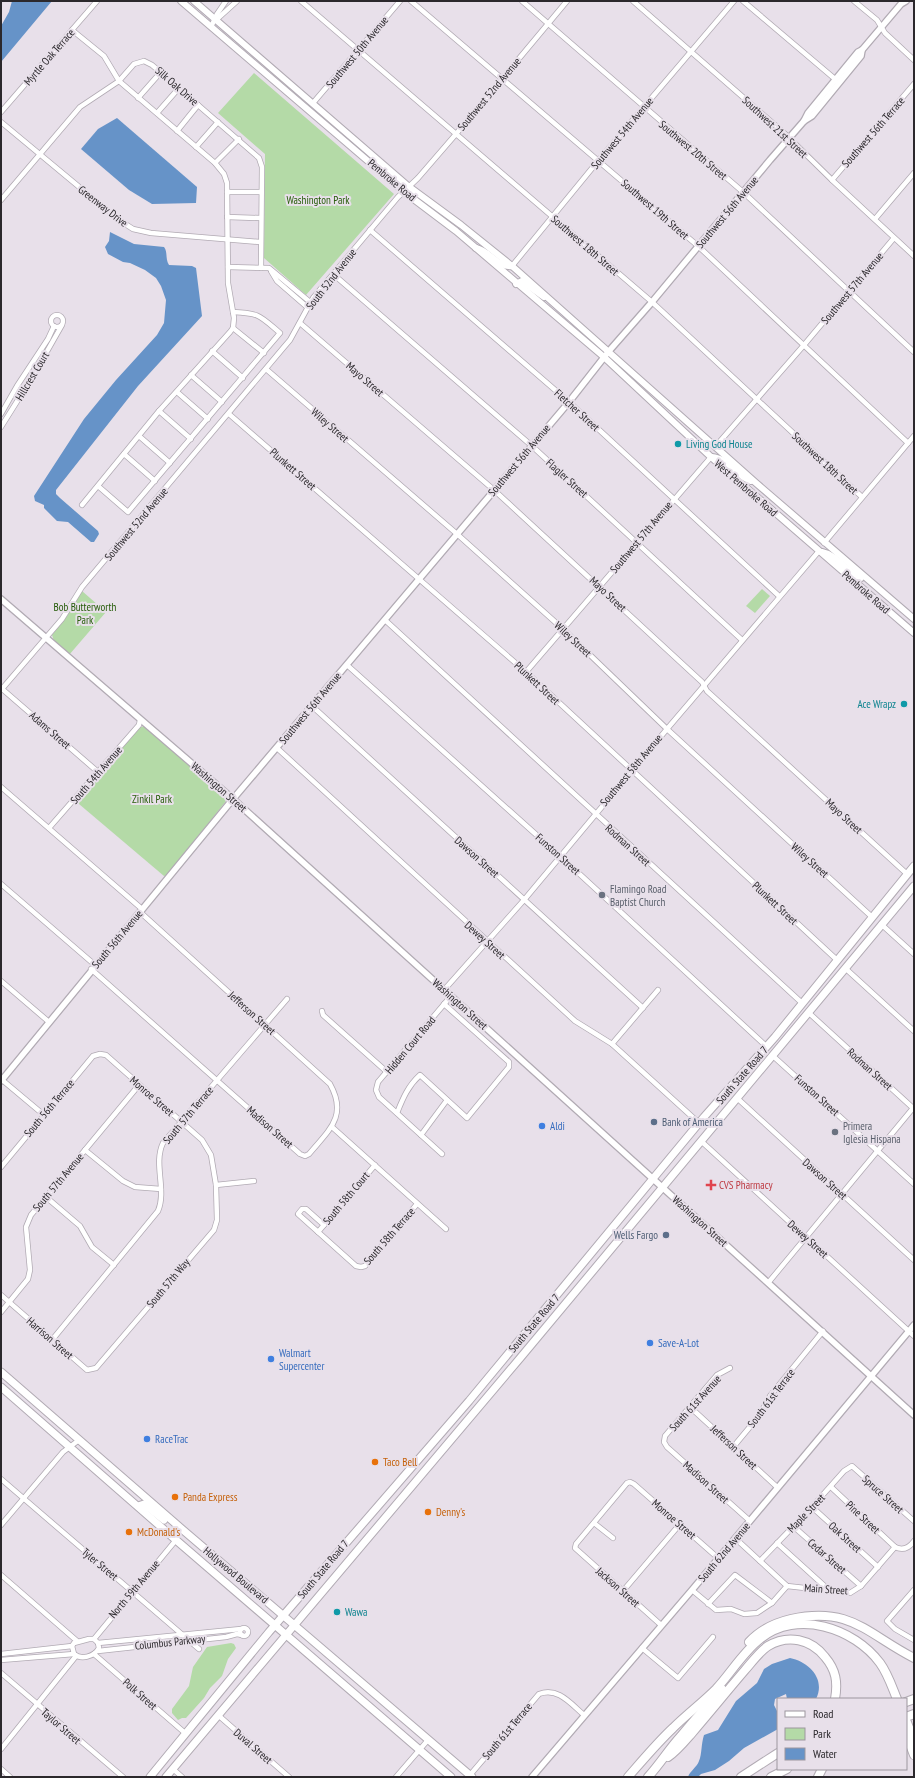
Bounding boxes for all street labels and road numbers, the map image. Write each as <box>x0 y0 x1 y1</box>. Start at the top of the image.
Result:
street label: Southwest 50th Avenue <box>323 13 391 91</box>
street label: Myrtle Oak Terrace <box>21 25 78 88</box>
street label: Southwest 52nd Avenue <box>454 54 524 134</box>
street label: Silk Oak Drive <box>152 63 202 109</box>
street label: Southwest 21st Street <box>740 93 810 161</box>
street label: Southwest 54th Avenue <box>588 94 656 172</box>
street label: Southwest 56th Terrace <box>839 94 908 170</box>
street label: Southwest 20th Street <box>656 117 730 183</box>
street label: Pembroke Road <box>365 156 419 204</box>
street label: Southwest 56th Avenue <box>693 173 761 251</box>
street label: Southwest 19th Street <box>618 176 692 242</box>
street label: Greenway Drive <box>75 182 131 230</box>
street label: Southwest 18th Street <box>548 212 622 278</box>
street label: South 52nd Avenue <box>303 245 360 312</box>
street label: Southwest 57th Avenue <box>818 249 886 327</box>
street label: Hillcrest Court <box>12 349 52 403</box>
street label: Mayo Street <box>343 359 387 399</box>
street label: Fletcher Street <box>552 386 602 434</box>
street label: Wiley Street <box>308 405 352 445</box>
street label: Southwest 56th Avenue <box>485 421 553 499</box>
street label: Southwest 18th Street <box>789 429 861 497</box>
street label: Plunkett Street <box>267 445 319 493</box>
street label: Flagler Street <box>543 456 591 500</box>
street label: West Pembroke Road <box>711 457 781 519</box>
street label: Southwest 52nd Avenue <box>101 484 171 564</box>
street label: Southwest 57th Avenue <box>607 498 675 576</box>
street label: Pembroke Road <box>839 567 893 617</box>
street label: Mayo Street <box>587 573 629 615</box>
street label: Wiley Street <box>552 618 594 660</box>
street label: Plunkett Street <box>511 658 563 708</box>
street label: Southwest 56th Avenue <box>276 669 344 747</box>
street label: Adams Street <box>26 708 74 752</box>
street label: Southwest 58th Avenue <box>597 731 665 809</box>
street label: South 54th Avenue <box>67 743 125 807</box>
street label: Washington Street <box>188 759 250 815</box>
street label: Mayo Street <box>823 795 865 837</box>
street label: Rodman Street <box>603 821 653 869</box>
street label: Funston Street <box>533 830 583 878</box>
street label: Dawson Street <box>452 833 502 881</box>
street label: Wiley Street <box>788 840 832 880</box>
street label: Plunkett Street <box>749 878 801 928</box>
street label: South 56th Avenue <box>88 907 146 971</box>
street label: Dewey Street <box>462 918 508 962</box>
street label: Washington Street <box>429 976 491 1032</box>
street label: Jefferson Street <box>225 987 279 1038</box>
street label: Hidden Court Road <box>382 1013 438 1077</box>
street label: South State Road 7 <box>713 1043 771 1107</box>
street label: Rodman Street <box>845 1045 895 1093</box>
street label: Funston Street <box>792 1071 842 1119</box>
street label: Monroe Street <box>127 1073 177 1119</box>
street label: South 56th Terrace <box>21 1076 78 1140</box>
street label: South 57th Terrace <box>160 1083 217 1147</box>
street label: Madison Street <box>244 1103 296 1151</box>
street label: South 57th Avenue <box>30 1150 87 1214</box>
street label: Dawson Street <box>800 1155 850 1203</box>
street label: South 58th Court <box>320 1169 372 1227</box>
street label: Washington Street <box>669 1193 731 1249</box>
street label: South 58th Terrace <box>360 1204 418 1267</box>
street label: Dewey Street <box>785 1217 831 1261</box>
street label: South 57th Way <box>143 1255 193 1310</box>
street label: South State Road 7 <box>505 1291 563 1355</box>
street label: Harrison Street <box>24 1314 76 1362</box>
street label: South 61st Terrace <box>744 1365 798 1430</box>
street label: South 61st Avenue <box>666 1372 724 1434</box>
street label: Jefferson Street <box>707 1421 760 1472</box>
street label: Madison Street <box>680 1458 732 1506</box>
street label: Spruce Street <box>859 1472 907 1516</box>
street label: Maple Street <box>784 1491 828 1535</box>
street label: Monroe Street <box>649 1496 699 1542</box>
street label: Pine Street <box>843 1498 883 1536</box>
street label: South 62nd Avenue <box>695 1519 753 1585</box>
street label: Oak Street <box>826 1519 864 1555</box>
street label: Cedar Street <box>805 1535 849 1577</box>
street label: South State Road 7 <box>294 1537 352 1601</box>
street label: Hollywood Boulevard <box>200 1544 272 1607</box>
street label: Tyler Street <box>79 1545 121 1583</box>
street label: North 59th Avenue <box>106 1557 163 1621</box>
street label: Jackson Street <box>592 1563 643 1610</box>
street label: Main Street <box>804 1580 848 1598</box>
street label: Columbus Parkway <box>134 1631 207 1653</box>
street label: Polk Street <box>120 1675 160 1713</box>
street label: South 61st Terrace <box>479 1699 535 1762</box>
street label: Taylor Street <box>38 1705 84 1747</box>
street label: Duval Street <box>231 1725 275 1767</box>

